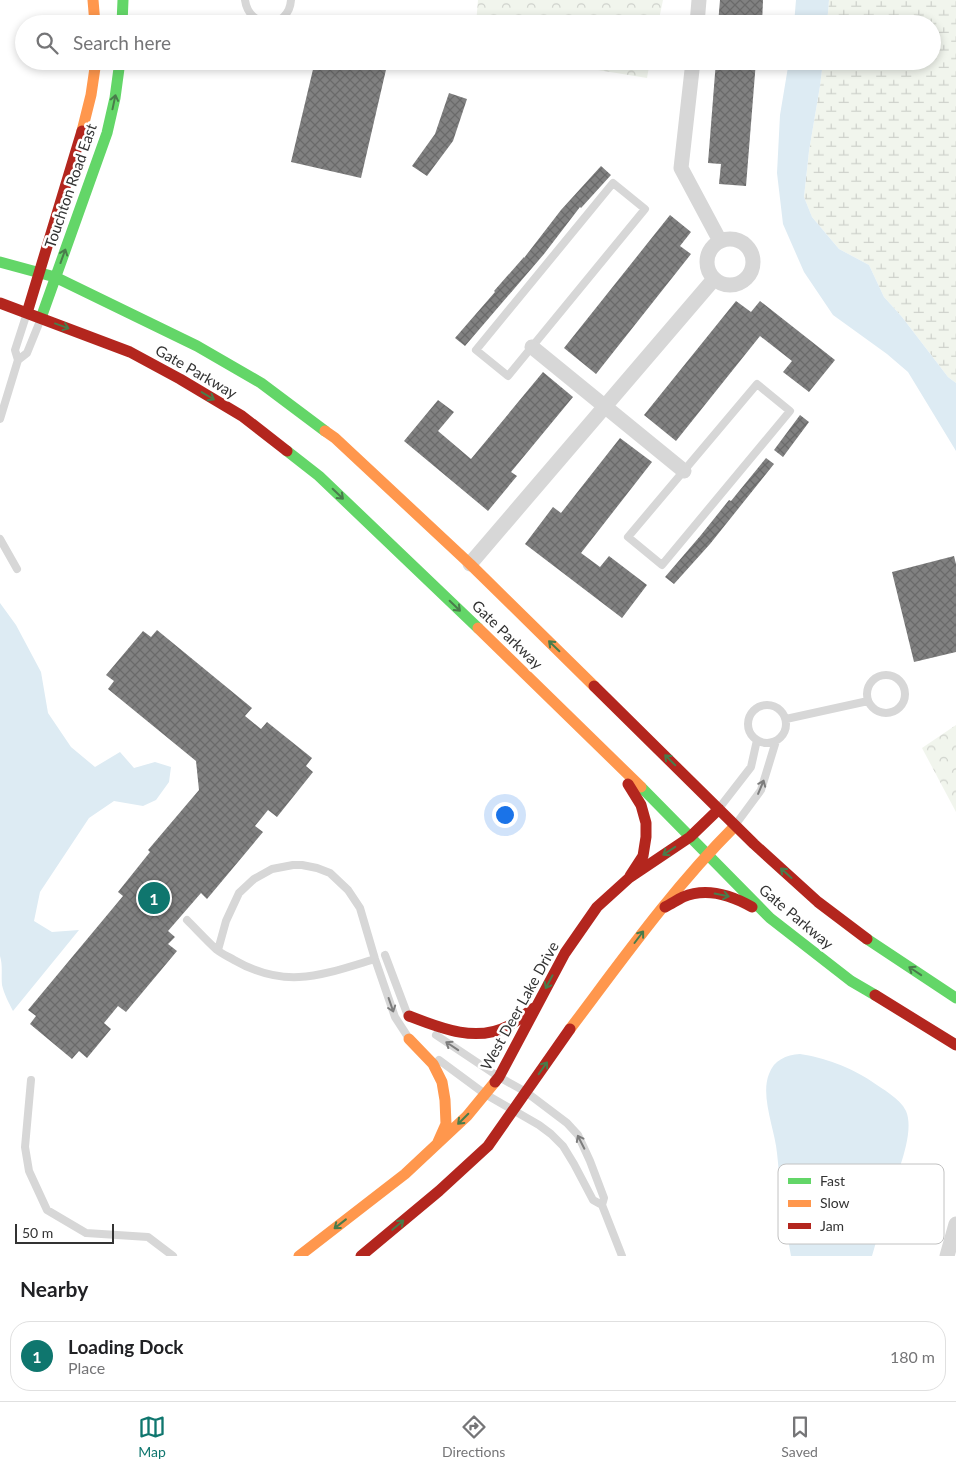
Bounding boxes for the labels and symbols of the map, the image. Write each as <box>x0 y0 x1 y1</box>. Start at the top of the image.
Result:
one-way arrow <box>110 94 120 110</box>
street label: Touchton Road East <box>40 121 100 250</box>
one-way arrow <box>59 249 68 264</box>
one-way arrow <box>54 322 69 331</box>
street label: Gate Parkway <box>152 340 241 402</box>
one-way arrow <box>201 391 215 401</box>
one-way arrow <box>331 488 344 500</box>
street label: Gate Parkway <box>469 596 547 673</box>
one-way arrow <box>449 600 461 612</box>
one-way arrow <box>547 640 560 652</box>
one-way arrow <box>663 754 676 766</box>
one-way arrow <box>757 780 767 795</box>
your location <box>492 802 518 828</box>
one-way arrow <box>662 847 676 857</box>
one-way arrow <box>780 867 793 879</box>
pin: 1 <box>138 879 170 917</box>
street label: Gate Parkway <box>756 880 838 953</box>
one-way arrow <box>713 891 729 900</box>
one-way arrow <box>634 931 645 944</box>
street label: West Deer Lake Drive <box>476 938 562 1073</box>
one-way arrow <box>909 966 923 976</box>
one-way arrow <box>544 974 554 989</box>
one-way arrow <box>387 997 396 1012</box>
one-way arrow <box>445 1041 459 1051</box>
one-way arrow <box>538 1061 548 1075</box>
one-way arrow <box>457 1113 469 1125</box>
one-way arrow <box>576 1135 585 1150</box>
legend <box>778 1164 944 1244</box>
text: Fast <box>820 1172 845 1189</box>
text: Slow <box>820 1194 850 1211</box>
text: Jam <box>820 1217 844 1234</box>
one-way arrow <box>334 1219 347 1230</box>
one-way arrow <box>391 1219 404 1230</box>
scale bar <box>15 1221 114 1244</box>

